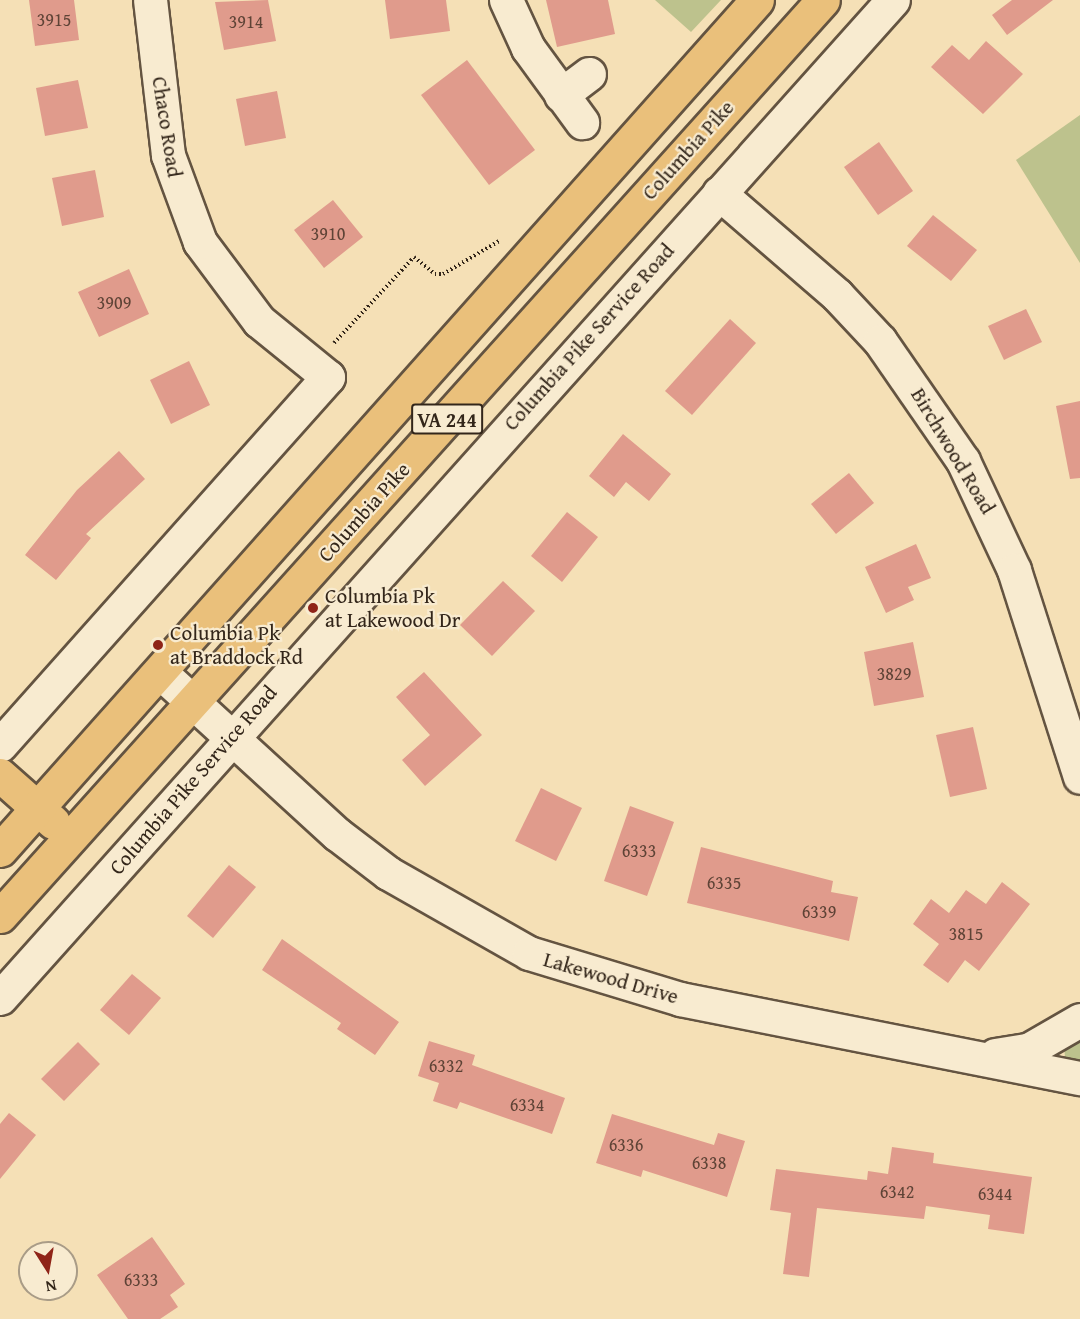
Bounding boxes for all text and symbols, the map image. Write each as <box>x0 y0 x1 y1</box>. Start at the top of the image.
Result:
house number: 3915 <box>37 9 71 31</box>
house number: 3914 <box>229 11 263 33</box>
street label: Chaco Road <box>147 75 187 179</box>
street label: Columbia Pike <box>637 95 739 205</box>
house number: 3910 <box>311 223 345 245</box>
street label: Columbia Pike Service Road <box>498 238 680 436</box>
house number: 3909 <box>97 292 131 314</box>
street label: Birchwood Road <box>905 383 1001 519</box>
road number: VA 244 <box>411 402 483 436</box>
street label: Columbia Pike <box>313 457 415 567</box>
place label: Columbia Pk at Lakewood Dr <box>325 583 460 633</box>
marker: Columbia Pk at Lakewood Dr <box>306 601 320 615</box>
place label: Columbia Pk at Braddock Rd <box>170 620 303 670</box>
marker: Columbia Pk at Braddock Rd <box>151 638 165 652</box>
house number: 3829 <box>877 663 911 685</box>
street label: Columbia Pike Service Road <box>104 680 282 880</box>
house number: 6333 <box>622 840 656 862</box>
house number: 6335 <box>707 872 741 894</box>
house number: 6339 <box>802 901 836 923</box>
house number: 3815 <box>949 923 983 945</box>
street label: Lakewood Drive <box>541 947 681 1009</box>
house number: 6332 <box>429 1055 463 1077</box>
house number: 6334 <box>510 1094 544 1116</box>
house number: 6336 <box>609 1134 643 1156</box>
house number: 6338 <box>692 1152 726 1174</box>
house number: 6342 <box>880 1181 914 1203</box>
house number: 6344 <box>978 1183 1012 1205</box>
north arrow <box>18 1241 78 1301</box>
house number: 6333 <box>124 1269 158 1291</box>
text: N <box>44 1274 59 1300</box>

